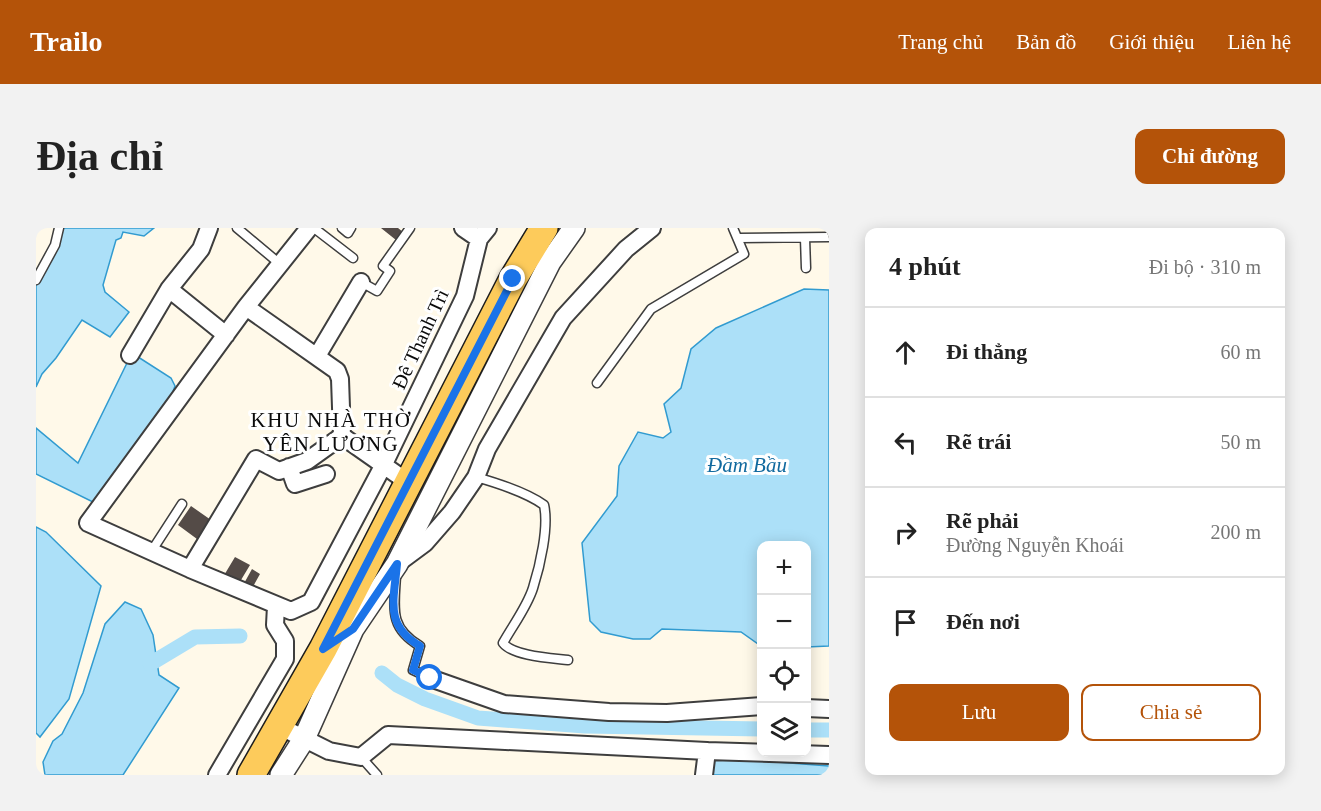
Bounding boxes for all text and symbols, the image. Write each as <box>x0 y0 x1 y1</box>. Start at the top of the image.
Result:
text: Trailo <box>30 26 103 57</box>
text: Trang chủ <box>898 30 983 54</box>
text: Bản đồ <box>1016 30 1076 54</box>
text: Giới thiệu <box>1109 30 1194 54</box>
text: Liên hệ <box>1227 30 1291 54</box>
button: Chỉ đường <box>1135 129 1285 184</box>
text: Địa chỉ <box>36 133 163 179</box>
text: 4 phút <box>889 252 961 281</box>
text: Đi bộ · 310 m <box>1149 256 1261 278</box>
route end <box>499 265 525 291</box>
street label: Đê Thanh Trì <box>387 285 453 392</box>
icon: ahead <box>889 336 922 369</box>
text: Đi thẳng <box>946 339 1027 364</box>
text: 60 m <box>1220 341 1261 363</box>
district label: KHU NHÀ THỜ YÊN LƯƠNG <box>251 408 411 456</box>
icon: left <box>889 426 922 459</box>
text: Rẽ trái <box>946 429 1011 454</box>
text: 50 m <box>1220 431 1261 453</box>
water label: Đầm Bầu <box>706 453 787 477</box>
text: Rẽ phải <box>946 508 1019 533</box>
icon: right <box>889 516 922 549</box>
text: 200 m <box>1210 521 1261 543</box>
text: Đường Nguyễn Khoái <box>946 534 1124 556</box>
map controls <box>757 541 811 757</box>
button: + <box>757 541 811 595</box>
button: − <box>757 595 811 649</box>
icon: arrive <box>889 606 922 639</box>
text: Đến nơi <box>946 609 1020 634</box>
button: locate <box>757 649 811 703</box>
route start <box>416 664 442 690</box>
button: Lưu <box>889 684 1069 741</box>
button: Chia sẻ <box>1081 684 1261 741</box>
button: layers <box>757 703 811 757</box>

